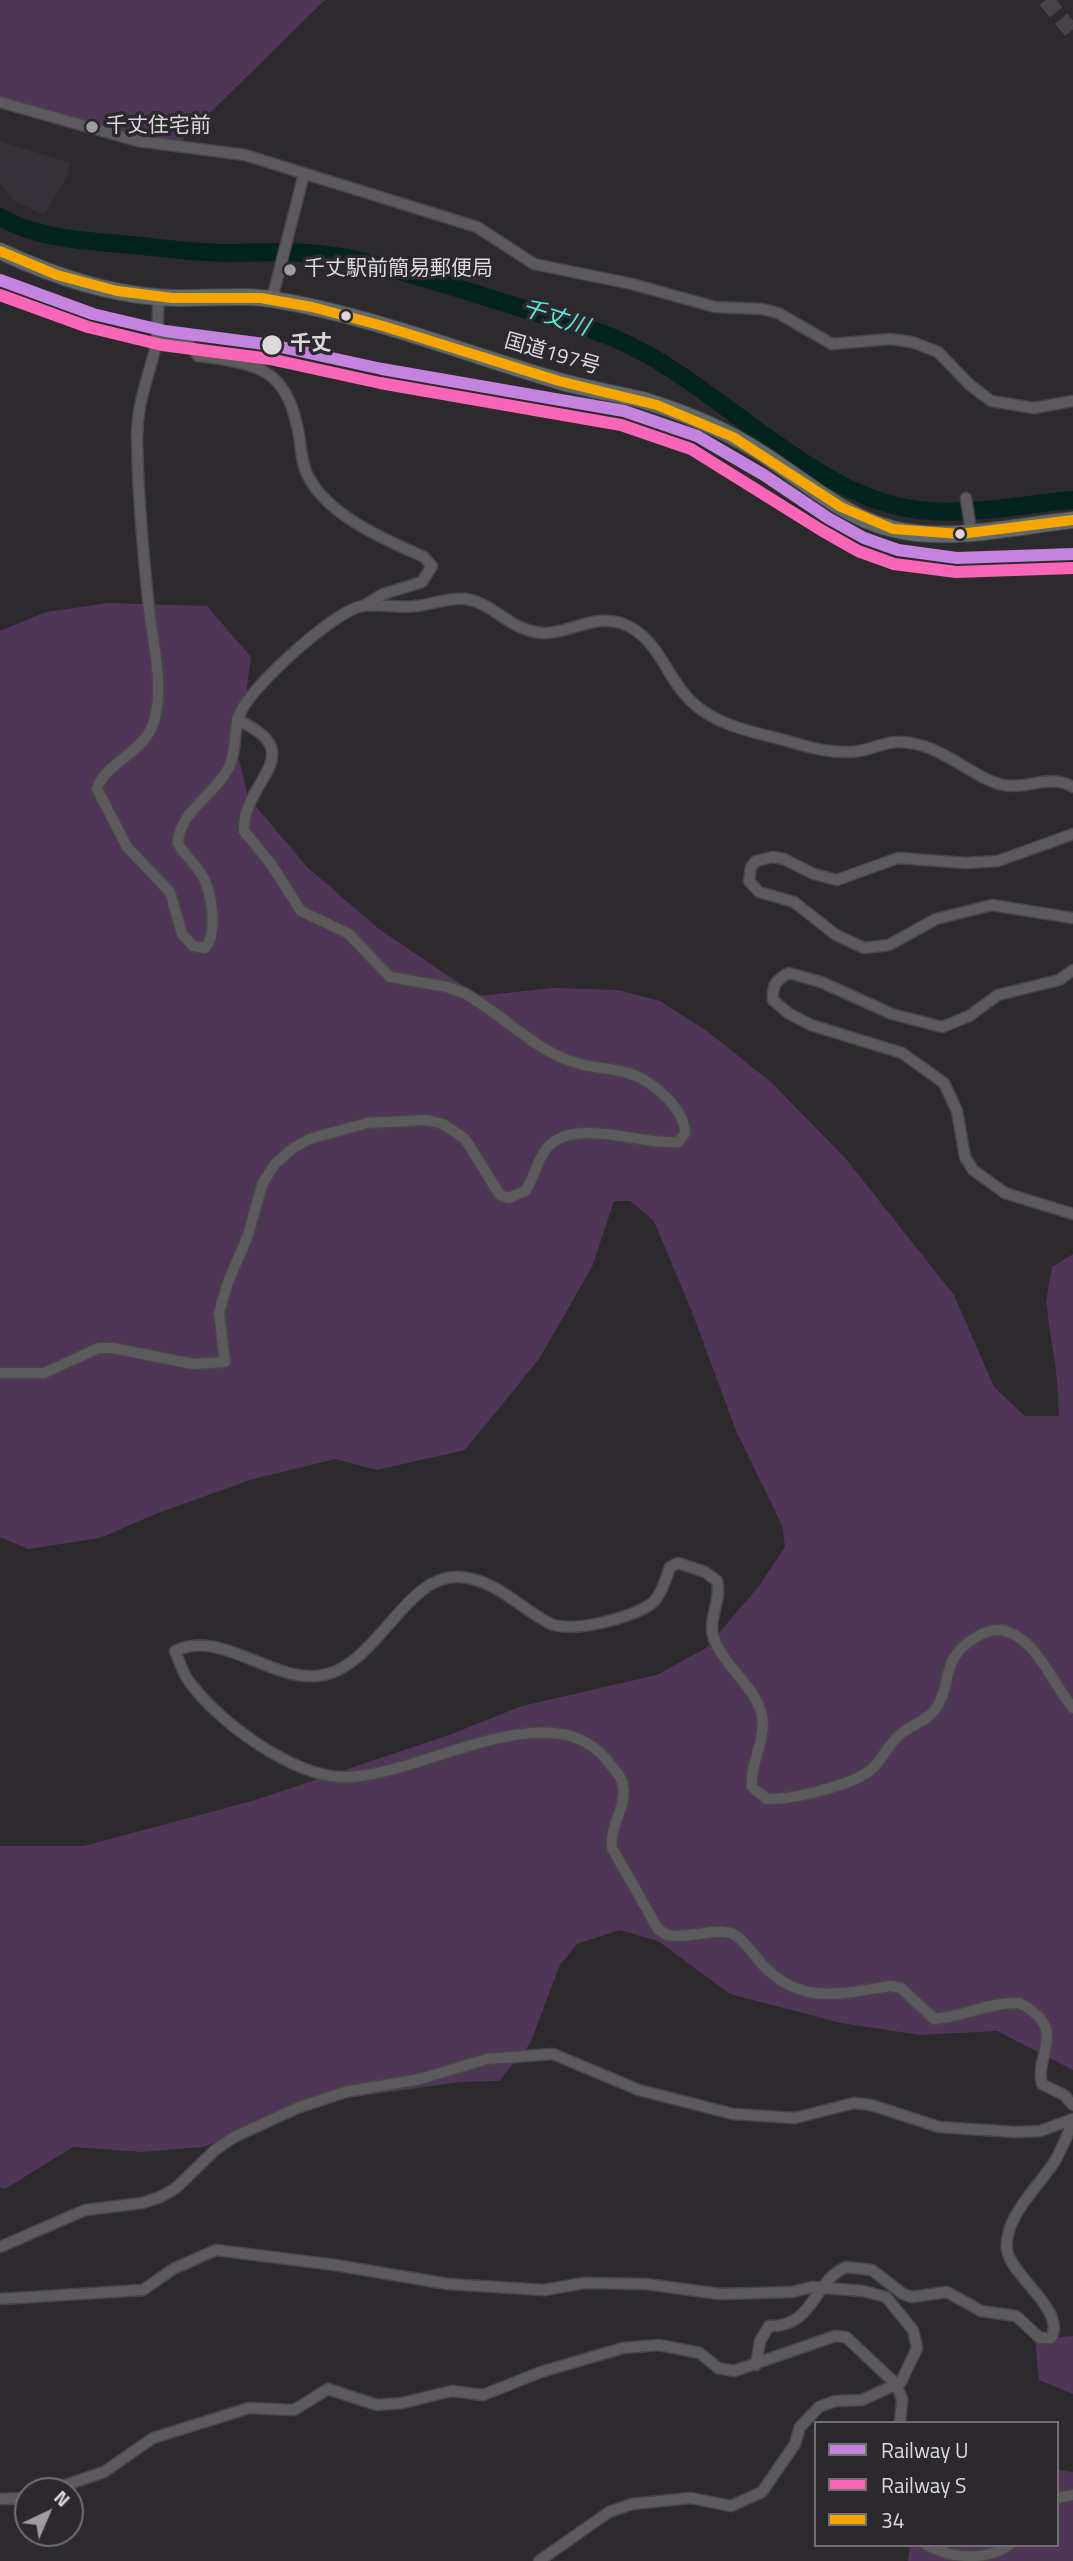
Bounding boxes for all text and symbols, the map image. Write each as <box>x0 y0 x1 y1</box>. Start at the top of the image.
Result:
place label: 千丈住宅前 <box>106 114 211 140</box>
marker: 千丈住宅前 <box>84 119 100 135</box>
place label: 千丈駅前簡易郵便局 <box>304 257 493 283</box>
marker: 千丈駅前簡易郵便局 <box>282 262 298 278</box>
water label: 千丈川 <box>518 295 592 343</box>
unlabelled marker <box>339 309 353 323</box>
street label: 国道197号 <box>501 329 603 381</box>
place label: 千丈 <box>290 332 332 358</box>
marker: 千丈 <box>260 333 284 357</box>
unlabelled marker <box>953 527 967 541</box>
legend <box>814 2421 1059 2547</box>
text: Railway U <box>881 2434 969 2466</box>
text: Railway S <box>881 2469 966 2501</box>
north arrow <box>14 2477 84 2547</box>
text: N <box>48 2483 77 2513</box>
text: 34 <box>881 2504 905 2536</box>

